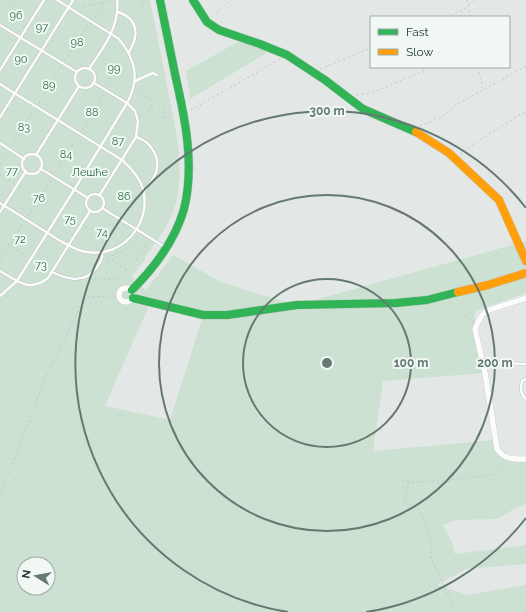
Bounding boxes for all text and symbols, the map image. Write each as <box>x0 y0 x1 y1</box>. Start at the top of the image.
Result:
park label: 96 <box>9 9 23 22</box>
legend <box>370 16 510 68</box>
park label: 97 <box>36 21 48 34</box>
text: Fast <box>406 25 429 39</box>
park label: 98 <box>71 36 83 49</box>
text: Slow <box>406 45 433 59</box>
park label: 90 <box>14 53 28 66</box>
park label: 99 <box>108 62 120 75</box>
park label: 89 <box>43 79 55 92</box>
text: 300 m <box>309 104 345 118</box>
park label: 88 <box>85 106 99 119</box>
park label: 83 <box>18 121 30 134</box>
park label: 87 <box>112 135 124 148</box>
park label: 84 <box>60 148 72 161</box>
park label: 77 <box>6 165 18 178</box>
park label: Лешће <box>72 166 109 179</box>
park label: 86 <box>117 190 131 203</box>
park label: 76 <box>33 192 46 205</box>
park label: 75 <box>64 213 76 226</box>
park label: 74 <box>96 226 108 239</box>
park label: 72 <box>14 233 26 246</box>
park label: 73 <box>35 259 47 272</box>
centre of rings <box>320 356 334 370</box>
text: 100 m <box>394 356 428 370</box>
text: 200 m <box>477 356 513 370</box>
north arrow <box>16 556 56 596</box>
text: N <box>19 569 34 580</box>

